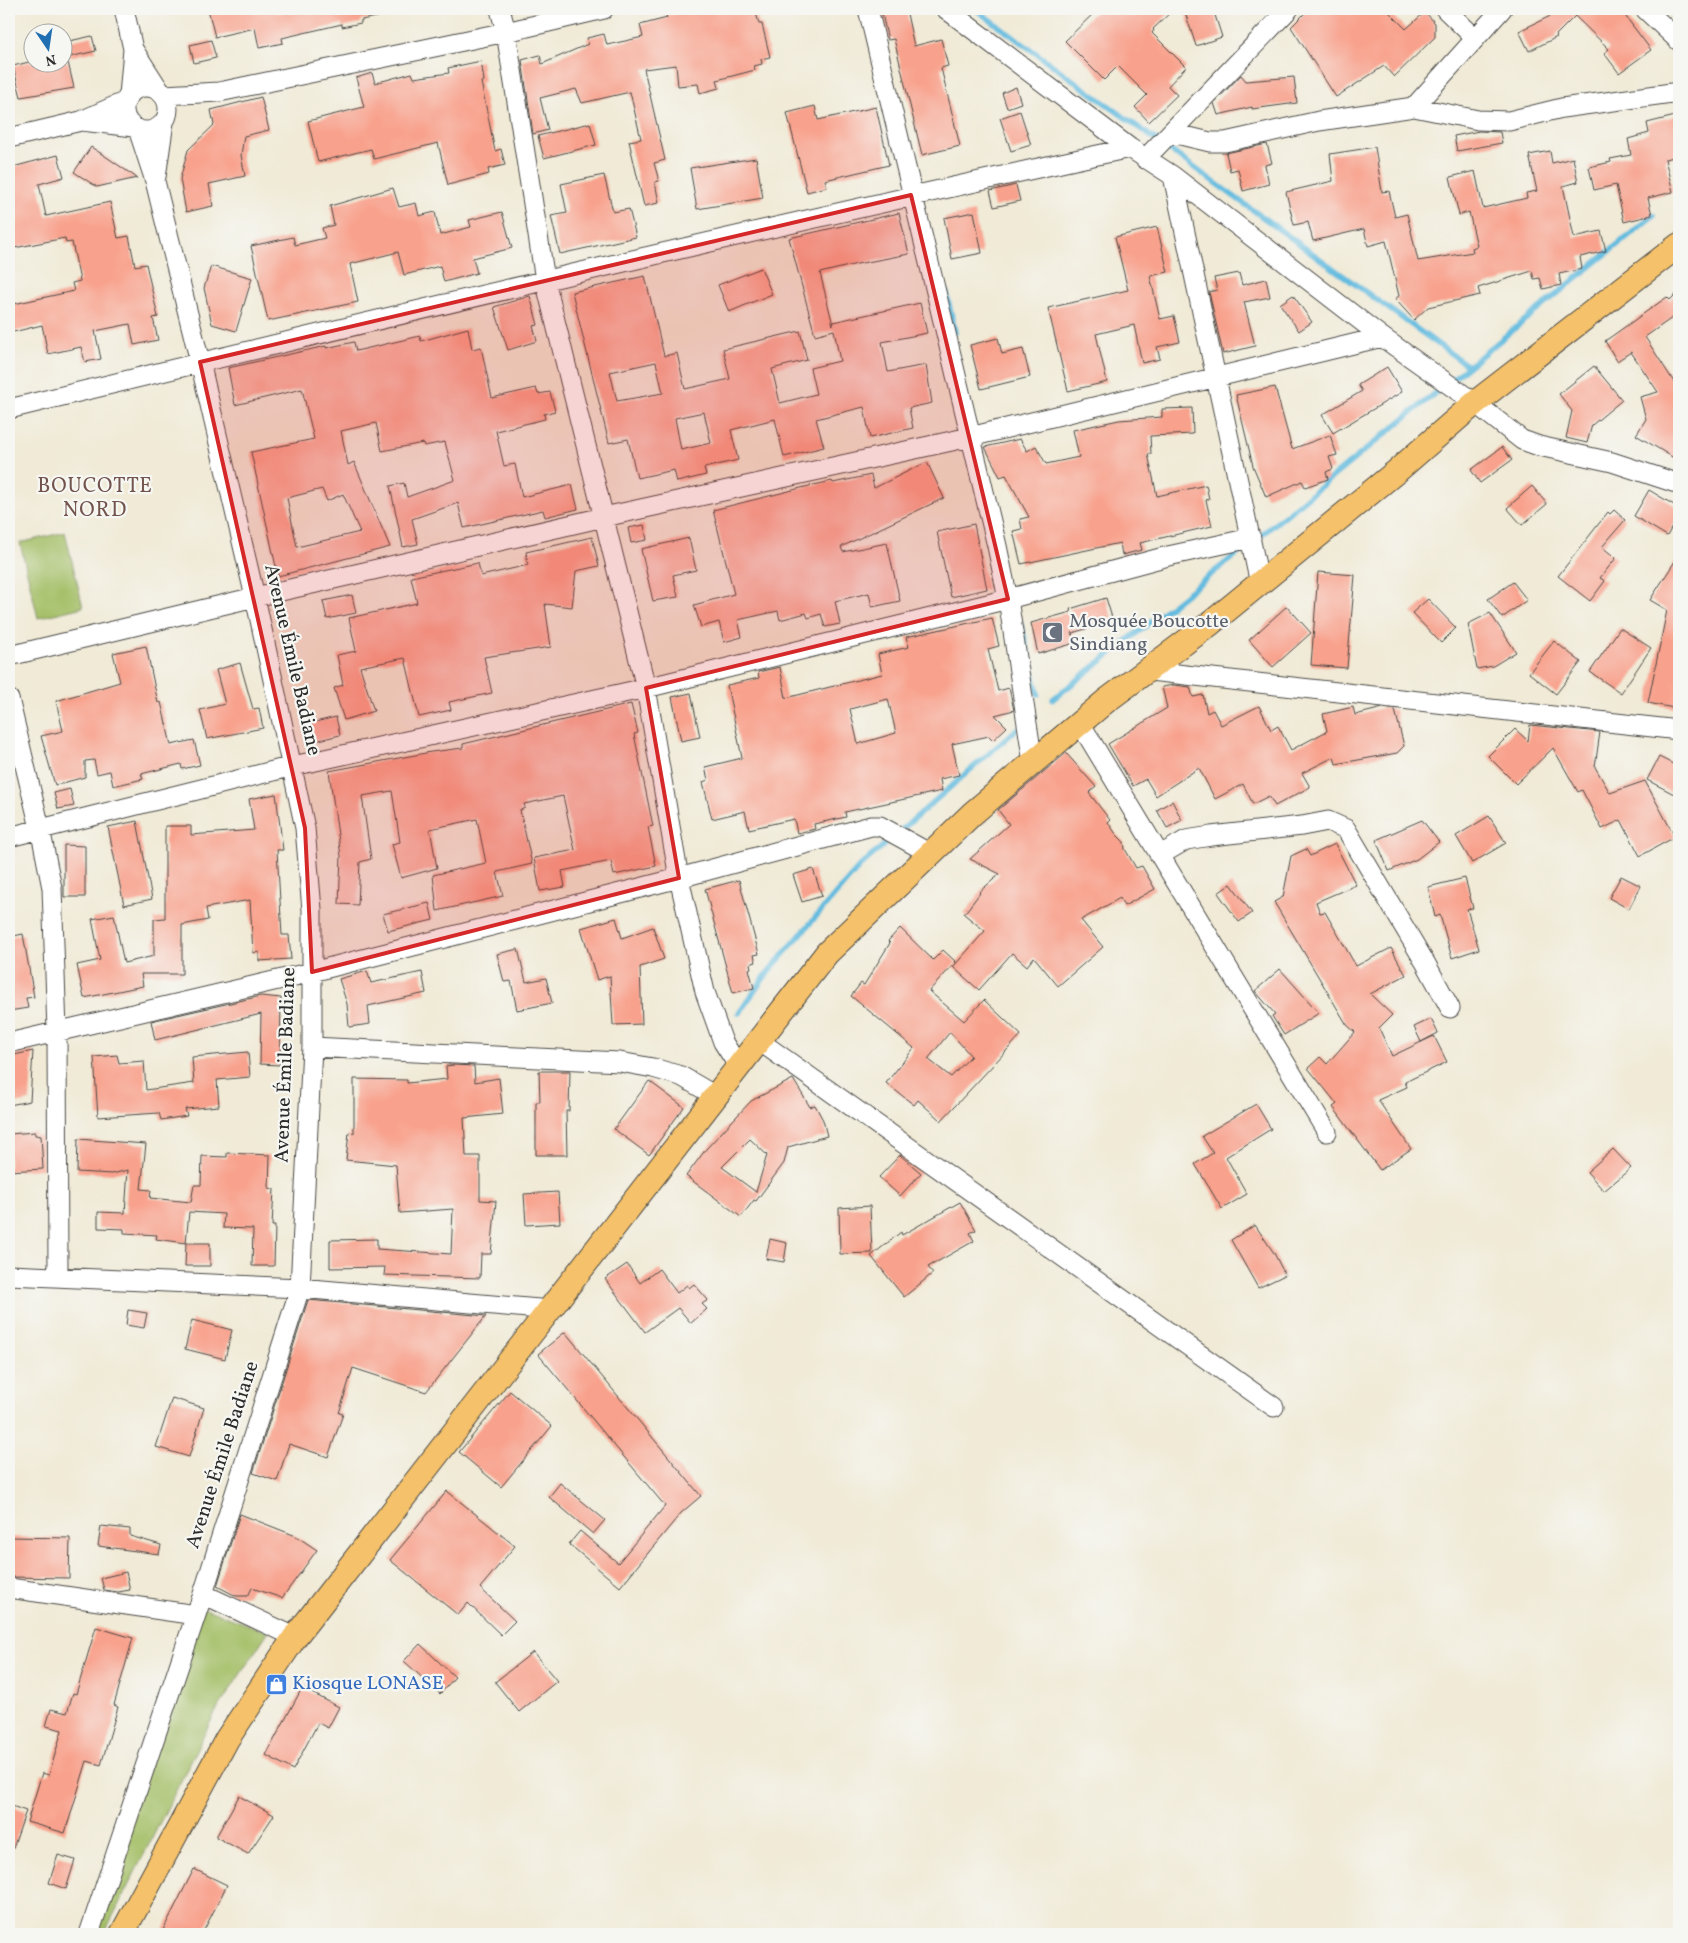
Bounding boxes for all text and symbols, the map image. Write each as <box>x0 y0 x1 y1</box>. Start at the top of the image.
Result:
north arrow <box>22 22 72 72</box>
text: N <box>43 49 58 70</box>
district label: BOUCOTTE NORD <box>37 472 153 525</box>
street label: Avenue Émile Badiane <box>256 561 328 759</box>
place label: Mosquée Boucotte Sindiang <box>1069 608 1229 659</box>
mosque icon: Mosquée Boucotte Sindiang <box>1041 621 1065 645</box>
street label: Avenue Émile Badiane <box>269 967 303 1163</box>
street label: Avenue Émile Badiane <box>179 1358 267 1552</box>
place label: Kiosque LONASE <box>292 1670 444 1698</box>
shop icon: Kiosque LONASE <box>264 1672 288 1696</box>

